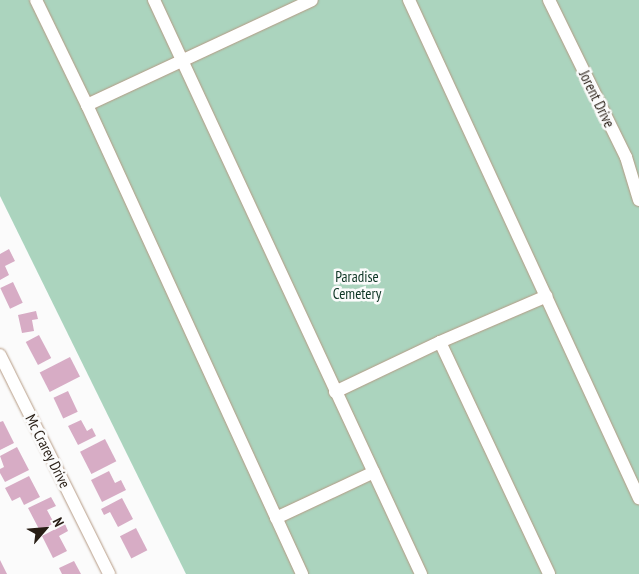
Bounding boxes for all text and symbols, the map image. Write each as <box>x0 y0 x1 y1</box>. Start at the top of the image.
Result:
street label: Jorent Drive <box>575 67 619 131</box>
park label: Paradise Cemetery <box>333 267 381 302</box>
street label: Mc Crarey Drive <box>22 411 74 491</box>
north arrow <box>20 504 70 554</box>
text: N <box>49 515 68 530</box>

